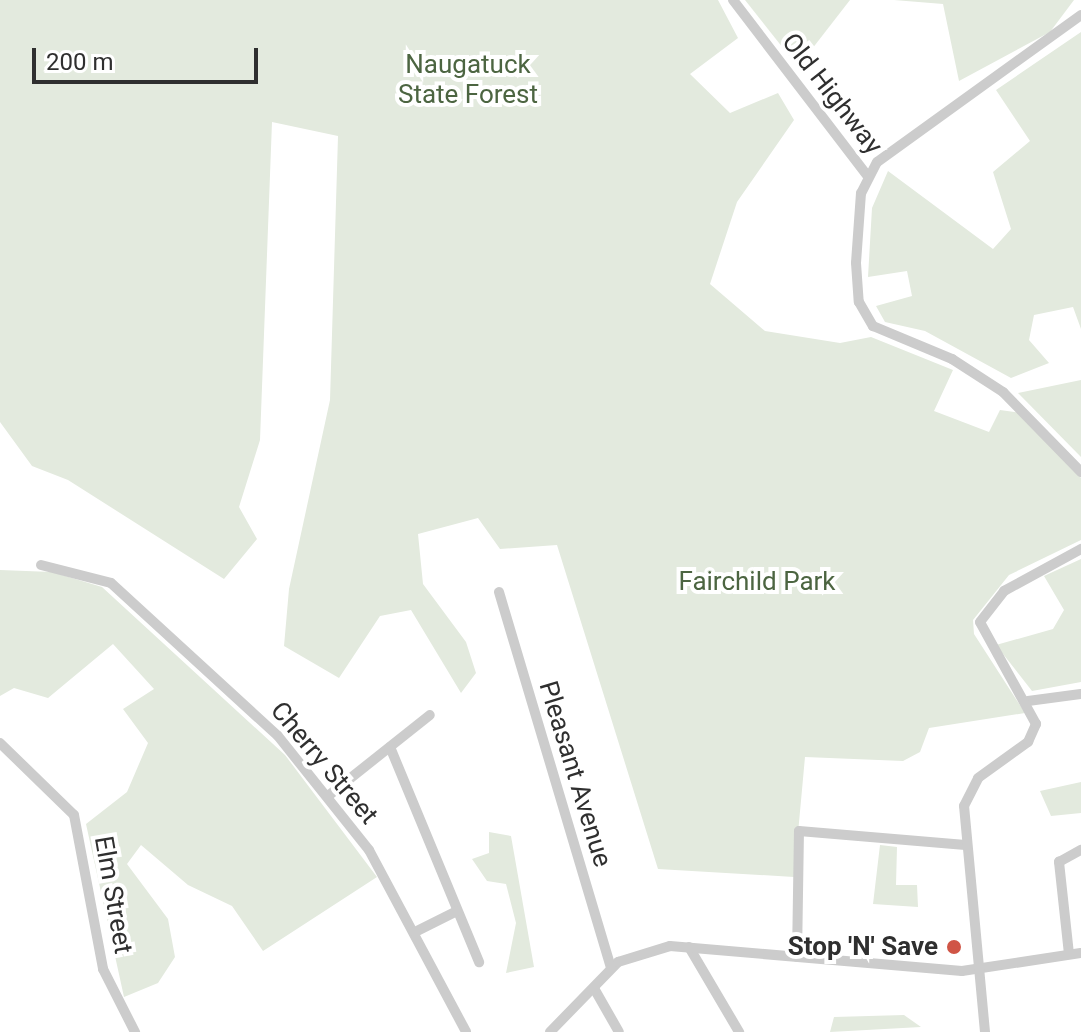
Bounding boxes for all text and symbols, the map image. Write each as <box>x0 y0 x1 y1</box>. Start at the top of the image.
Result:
street label: Old Highway <box>775 27 889 161</box>
scale bar <box>36 32 262 82</box>
text: 200 m <box>46 48 113 76</box>
park label: Naugatuck State Forest <box>398 49 538 110</box>
park label: Fairchild Park <box>678 566 836 598</box>
street label: Pleasant Avenue <box>532 677 618 871</box>
street label: Cherry Street <box>264 695 384 831</box>
street label: Elm Street <box>87 834 139 956</box>
place label: Stop 'N' Save <box>788 931 938 963</box>
marker: Stop 'N' Save <box>945 938 963 956</box>

